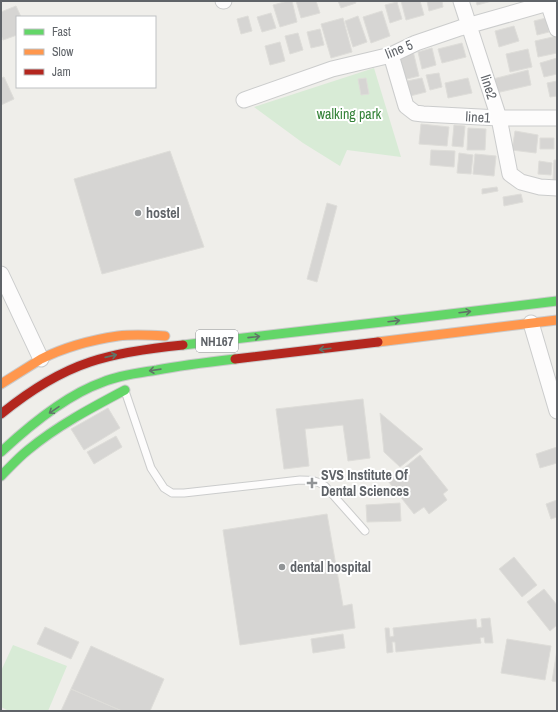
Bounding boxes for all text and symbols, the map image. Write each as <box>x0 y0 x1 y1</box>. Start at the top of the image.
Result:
legend <box>16 16 156 88</box>
text: Fast <box>52 24 71 40</box>
street label: line 5 <box>383 35 415 63</box>
text: Slow <box>52 44 74 60</box>
text: Jam <box>52 64 71 80</box>
street label: line2 <box>477 72 501 102</box>
park label: walking park <box>317 105 381 123</box>
street label: line1 <box>465 107 492 127</box>
place label: hostel <box>146 204 180 222</box>
marker: hostel <box>133 208 143 218</box>
one-way arrow <box>458 309 471 316</box>
one-way arrow <box>387 318 400 325</box>
road number: NH167 <box>196 330 238 352</box>
one-way arrow <box>247 333 260 340</box>
one-way arrow <box>319 345 332 352</box>
one-way arrow <box>104 352 117 359</box>
one-way arrow <box>149 366 162 374</box>
one-way arrow <box>48 406 59 414</box>
place label: SVS Institute Of Dental Sciences <box>321 466 409 500</box>
marker: SVS Institute Of Dental Sciences <box>306 477 318 489</box>
place label: dental hospital <box>290 558 371 576</box>
marker: dental hospital <box>277 562 287 572</box>

